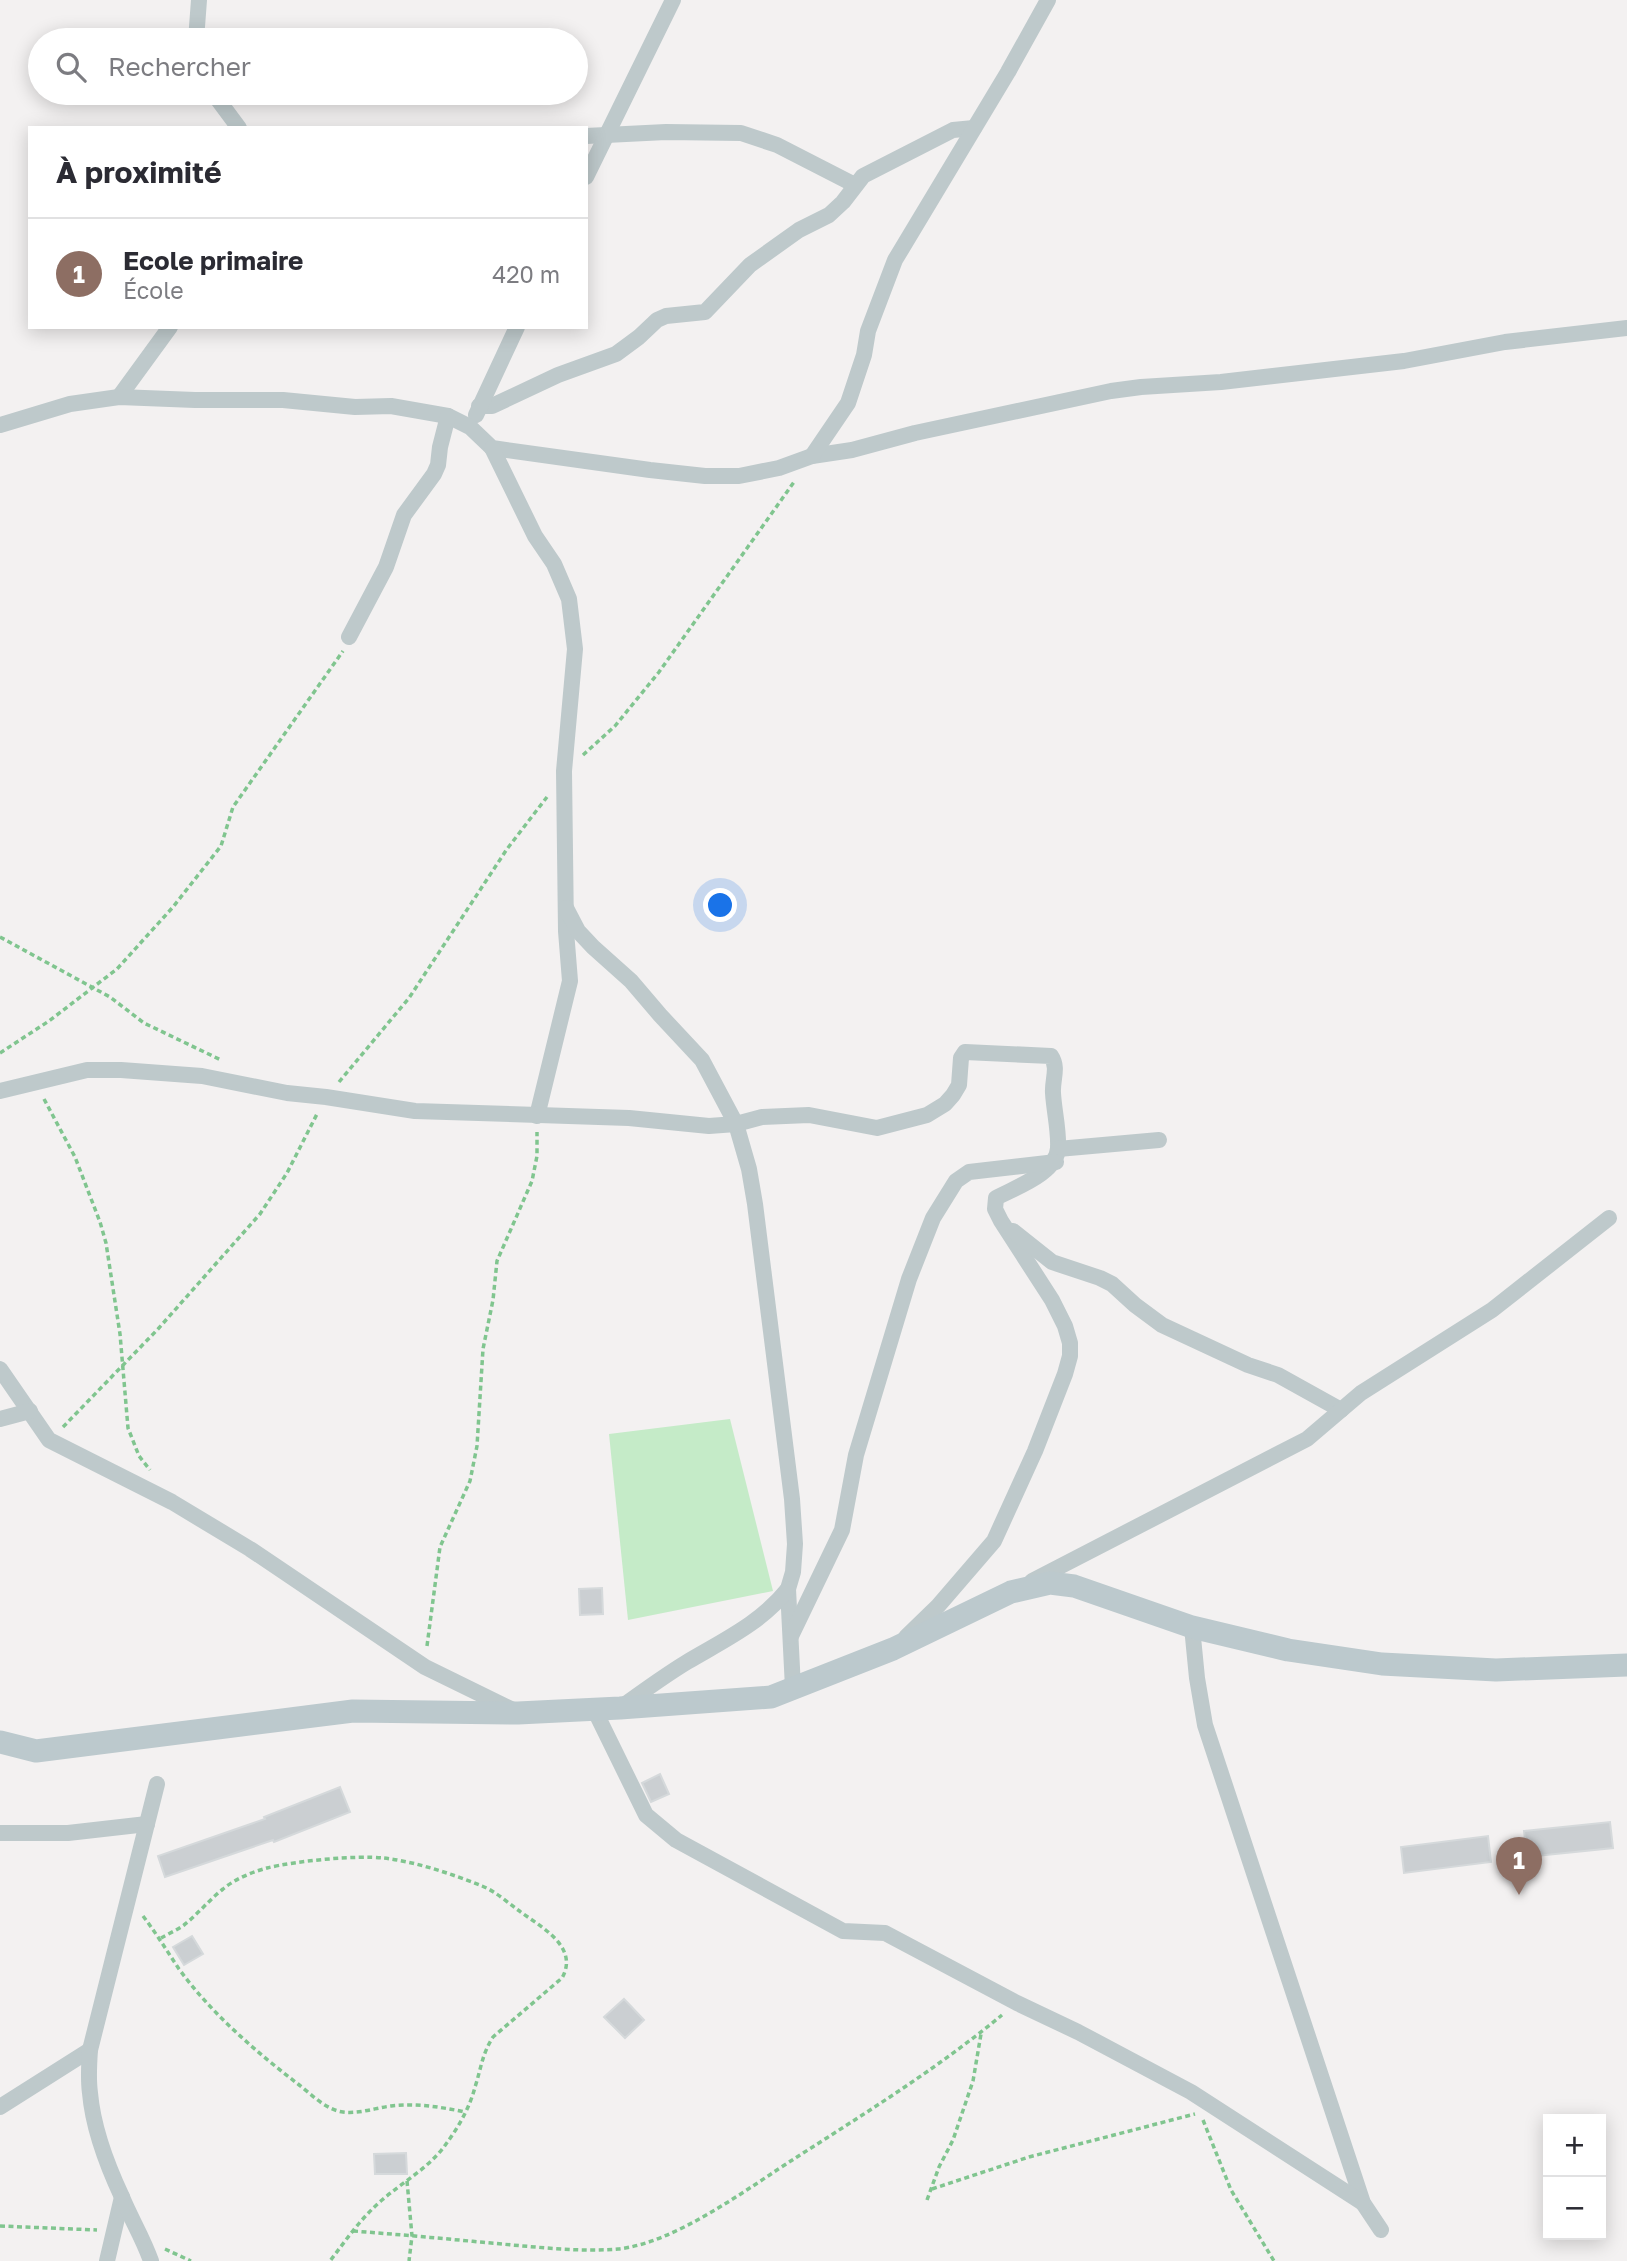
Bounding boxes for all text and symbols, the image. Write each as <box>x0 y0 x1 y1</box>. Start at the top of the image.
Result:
search box <box>28 28 588 105</box>
icon: search <box>52 48 90 86</box>
text: Rechercher <box>108 51 251 82</box>
text: À proximité <box>56 154 222 190</box>
text: Ecole primaire <box>123 245 303 276</box>
text: 1 <box>73 260 85 288</box>
text: 420 m <box>492 260 560 288</box>
text: École <box>123 276 184 304</box>
your location <box>703 888 737 922</box>
pin: 1 <box>1496 1837 1542 1895</box>
map controls <box>1543 2114 1606 2240</box>
button: + <box>1543 2114 1606 2177</box>
button: − <box>1543 2177 1606 2240</box>

